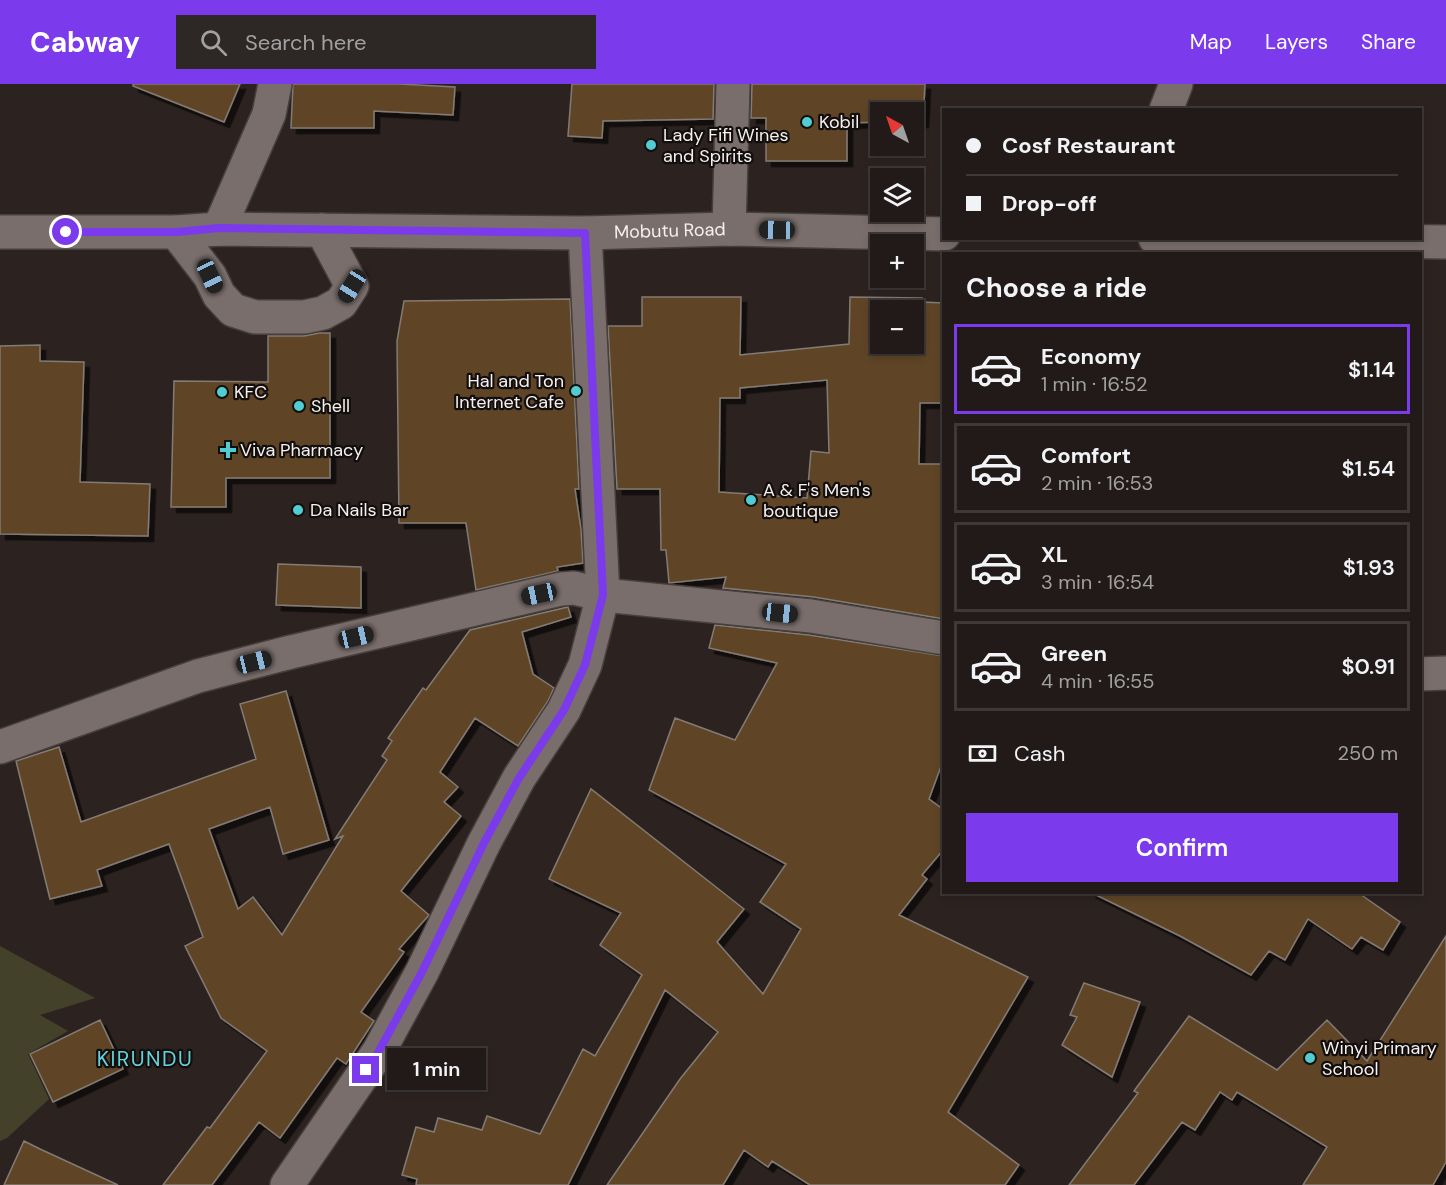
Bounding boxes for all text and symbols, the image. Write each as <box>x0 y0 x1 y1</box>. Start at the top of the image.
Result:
search box <box>176 15 596 69</box>
text: Cabway <box>30 24 140 61</box>
icon: search <box>197 26 230 59</box>
text: Search here <box>245 28 366 57</box>
text: Map <box>1190 28 1232 56</box>
text: Layers <box>1265 28 1328 56</box>
text: Share <box>1361 28 1416 56</box>
north arrow <box>870 102 924 156</box>
map controls <box>870 102 924 354</box>
place label: Kobil <box>819 110 859 134</box>
marker: Kobil <box>800 115 814 129</box>
place label: Lady Fifi Wines and Spirits <box>663 123 789 168</box>
text: Cosf Restaurant <box>1002 131 1176 160</box>
marker: Lady Fifi Wines and Spirits <box>644 138 658 152</box>
button: layers <box>870 168 924 222</box>
text: Drop-off <box>1002 189 1097 218</box>
street label: Mobutu Road <box>614 217 726 244</box>
route start <box>52 218 79 245</box>
car <box>759 221 795 239</box>
button: + <box>870 234 924 288</box>
car <box>194 256 226 296</box>
car <box>335 266 369 306</box>
text: Choose a ride <box>966 270 1147 305</box>
button: − <box>870 300 924 354</box>
icon: car <box>969 342 1023 396</box>
text: Economy <box>1041 342 1141 371</box>
text: $1.14 <box>1348 355 1395 384</box>
place label: Hal and Ton Internet Cafe <box>455 369 564 414</box>
text: 1 min · 16:52 <box>1041 371 1147 397</box>
place label: KFC <box>234 380 267 404</box>
marker: Hal and Ton Internet Cafe <box>569 384 583 398</box>
marker: KFC <box>215 385 229 399</box>
place label: Shell <box>311 394 350 418</box>
marker: Shell <box>292 399 306 413</box>
place label: Viva Pharmacy <box>240 438 363 462</box>
icon: car <box>969 441 1023 495</box>
text: Comfort <box>1041 441 1131 470</box>
marker: Viva Pharmacy <box>221 443 235 457</box>
text: $1.54 <box>1341 454 1395 483</box>
text: 2 min · 16:53 <box>1041 470 1153 496</box>
place label: A & F's Men's boutique <box>763 478 871 523</box>
marker: A & F's Men's boutique <box>744 493 758 507</box>
place label: Da Nails Bar <box>310 498 409 522</box>
marker: Da Nails Bar <box>291 503 305 517</box>
icon: car <box>969 540 1023 594</box>
text: XL <box>1041 540 1068 569</box>
text: $1.93 <box>1343 553 1395 582</box>
text: 3 min · 16:54 <box>1041 569 1154 595</box>
car <box>520 581 558 607</box>
car <box>761 602 799 624</box>
car <box>336 624 376 650</box>
icon: car <box>969 639 1023 693</box>
text: Green <box>1041 639 1107 668</box>
car <box>234 649 274 675</box>
text: $0.91 <box>1341 652 1395 681</box>
text: 4 min · 16:55 <box>1041 668 1154 694</box>
icon: cash <box>966 737 999 770</box>
text: Cash <box>1014 739 1065 768</box>
text: 250 m <box>1337 740 1398 766</box>
button: Confirm <box>966 813 1398 882</box>
place label: Winyi Primary School <box>1322 1036 1437 1081</box>
district label: KIRUNDU <box>97 1045 193 1073</box>
callout: 1 min <box>387 1049 486 1091</box>
marker: Winyi Primary School <box>1303 1051 1317 1065</box>
route end <box>352 1056 379 1083</box>
text: 1 min <box>413 1056 460 1082</box>

